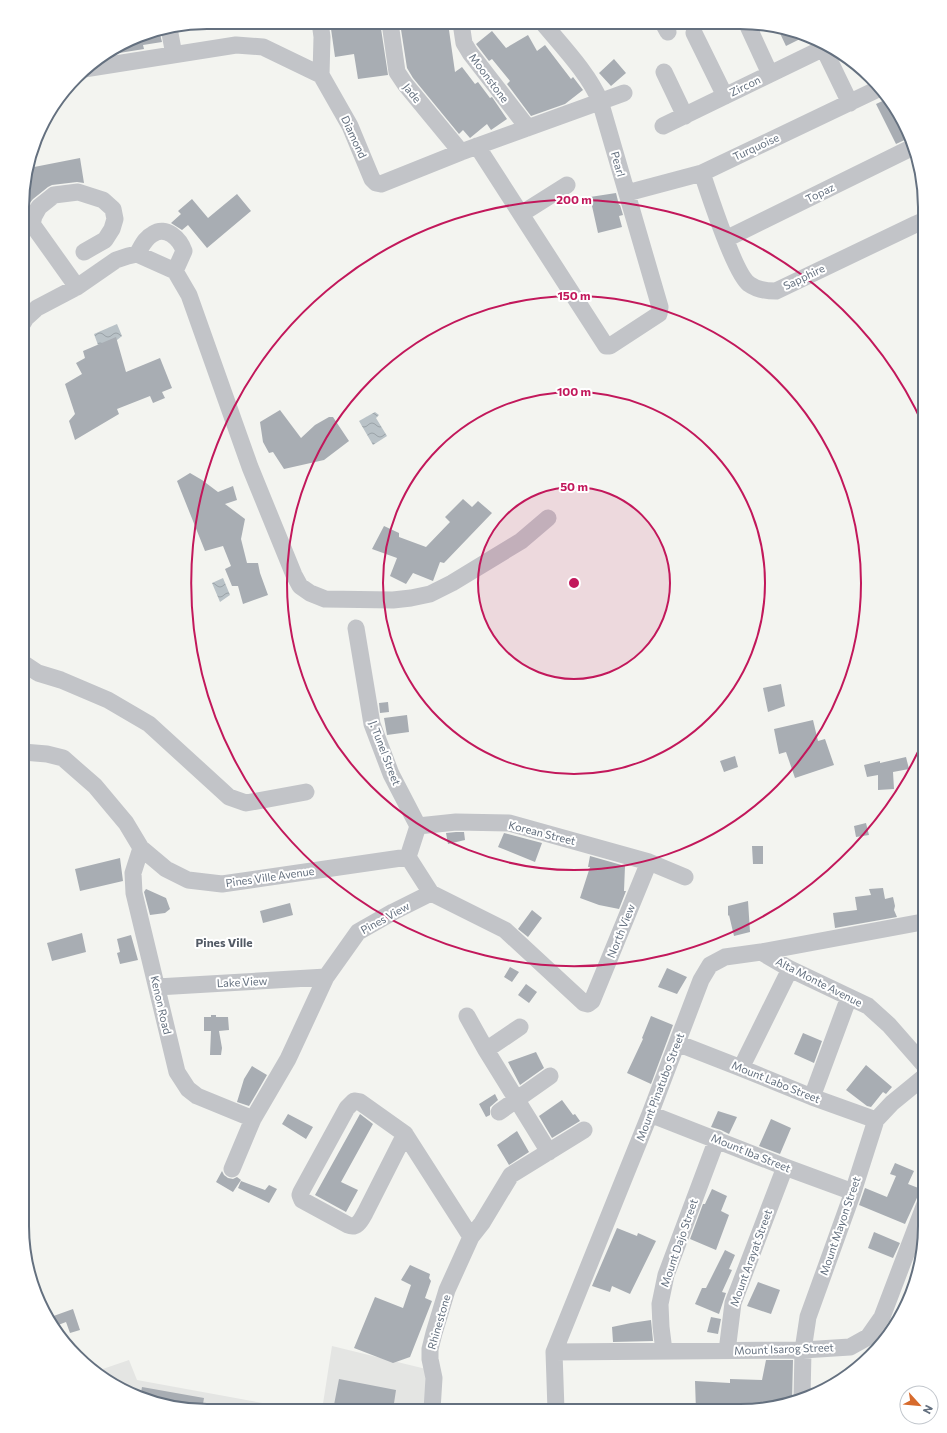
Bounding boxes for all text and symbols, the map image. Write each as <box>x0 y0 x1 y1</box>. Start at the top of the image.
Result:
street label: Moonstone <box>467 51 512 105</box>
street label: Zircon <box>727 73 762 99</box>
street label: Jade <box>400 80 424 106</box>
street label: Diamond <box>339 113 370 160</box>
street label: Turquoise <box>731 130 781 163</box>
street label: Pearl <box>609 150 628 178</box>
street label: Topaz <box>803 180 837 205</box>
text: 200 m <box>556 192 592 206</box>
street label: Sapphire <box>781 261 827 292</box>
text: 150 m <box>557 288 591 302</box>
text: 100 m <box>557 384 591 398</box>
text: 50 m <box>560 479 588 493</box>
centre of rings <box>567 576 581 590</box>
street label: J. Tunel Street <box>366 719 404 788</box>
street label: Korean Street <box>507 818 578 847</box>
street label: Pines Ville Avenue <box>225 864 315 889</box>
street label: Pines View <box>358 899 412 936</box>
street label: North View <box>604 902 637 960</box>
district label: Pines Ville <box>196 935 253 949</box>
street label: Alta Monte Avenue <box>774 954 865 1009</box>
street label: Kenon Road <box>148 974 175 1035</box>
street label: Lake View <box>216 974 268 989</box>
street label: Mount Pinatubo Street <box>633 1030 686 1143</box>
street label: Mount Labo Street <box>730 1058 823 1105</box>
street label: Mount Iba Street <box>709 1131 793 1175</box>
street label: Mount Mayon Street <box>816 1174 863 1277</box>
street label: Mount Dajo Street <box>657 1196 700 1289</box>
street label: Mount Arayat Street <box>727 1207 774 1308</box>
street label: Rhinestone <box>424 1293 453 1351</box>
street label: Mount Isarog Street <box>734 1340 835 1357</box>
north arrow <box>899 1385 939 1425</box>
text: N <box>921 1403 936 1416</box>

